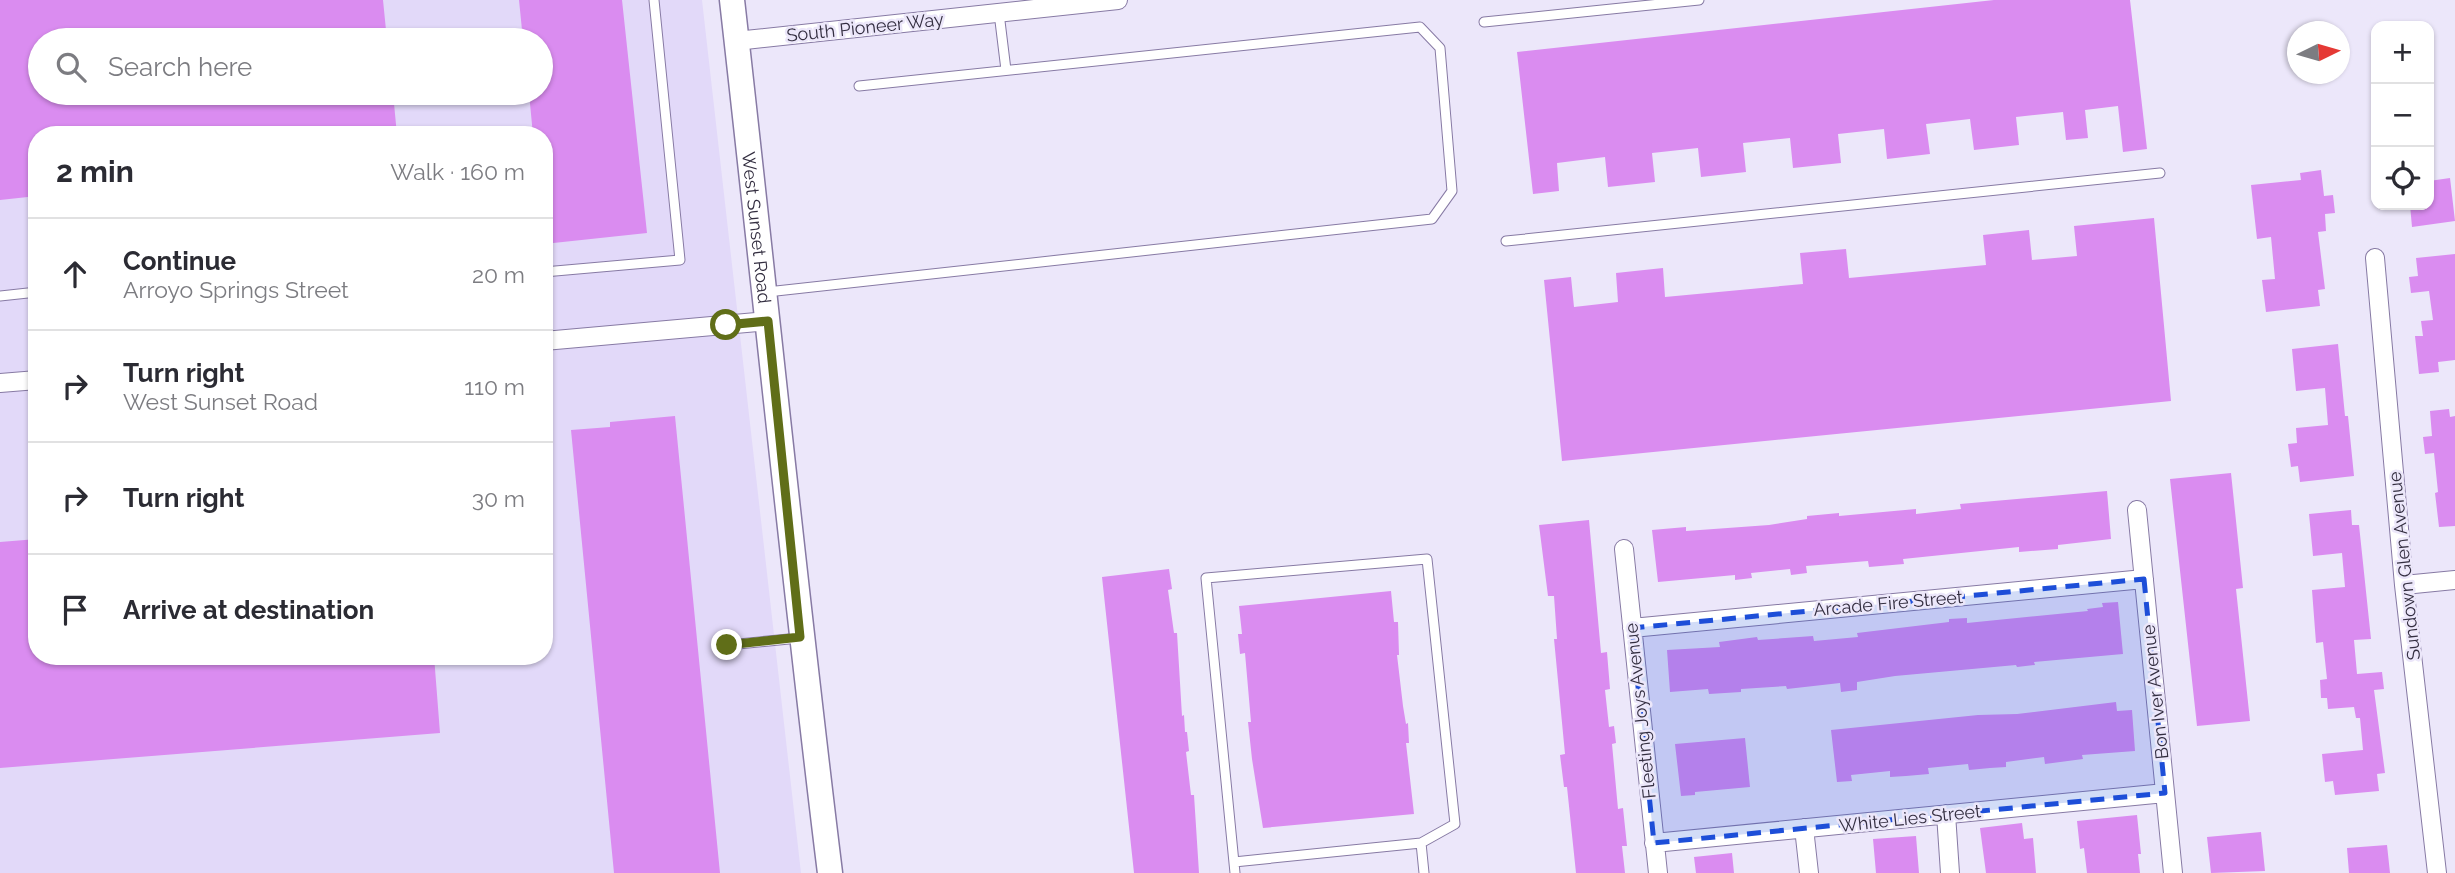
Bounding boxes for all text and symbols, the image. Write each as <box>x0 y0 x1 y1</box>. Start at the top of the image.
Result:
street label: South Pioneer Way <box>785 8 945 46</box>
north arrow <box>2287 21 2350 84</box>
map controls <box>2371 21 2434 210</box>
button: + <box>2371 21 2434 84</box>
search box <box>28 28 553 105</box>
icon: search <box>52 48 90 86</box>
text: Search here <box>108 52 252 82</box>
button: − <box>2371 84 2434 147</box>
button: locate <box>2371 147 2434 210</box>
street label: West Sunset Road <box>738 151 776 305</box>
text: 2 min <box>56 154 134 189</box>
text: Walk · 160 m <box>390 158 525 185</box>
text: Continue <box>123 246 236 276</box>
icon: ahead <box>56 255 94 293</box>
text: 20 m <box>472 261 525 288</box>
text: Arroyo Springs Street <box>123 276 349 303</box>
route start <box>710 309 741 340</box>
text: Turn right <box>123 358 244 388</box>
icon: right <box>56 367 94 405</box>
text: 110 m <box>464 373 525 400</box>
text: West Sunset Road <box>123 388 318 415</box>
street label: Sundown Glen Avenue <box>2384 470 2424 661</box>
icon: right <box>56 479 94 517</box>
text: Turn right <box>123 483 244 513</box>
text: 30 m <box>472 485 525 512</box>
street label: Arcade Fire Street <box>1812 586 1964 620</box>
icon: arrive <box>56 591 94 629</box>
text: Arrive at destination <box>123 595 374 625</box>
street label: Fleeting Joys Avenue <box>1620 622 1660 800</box>
street label: Bon Iver Avenue <box>2137 623 2173 760</box>
route end <box>711 629 742 660</box>
street label: White Lies Street <box>1838 800 1982 836</box>

